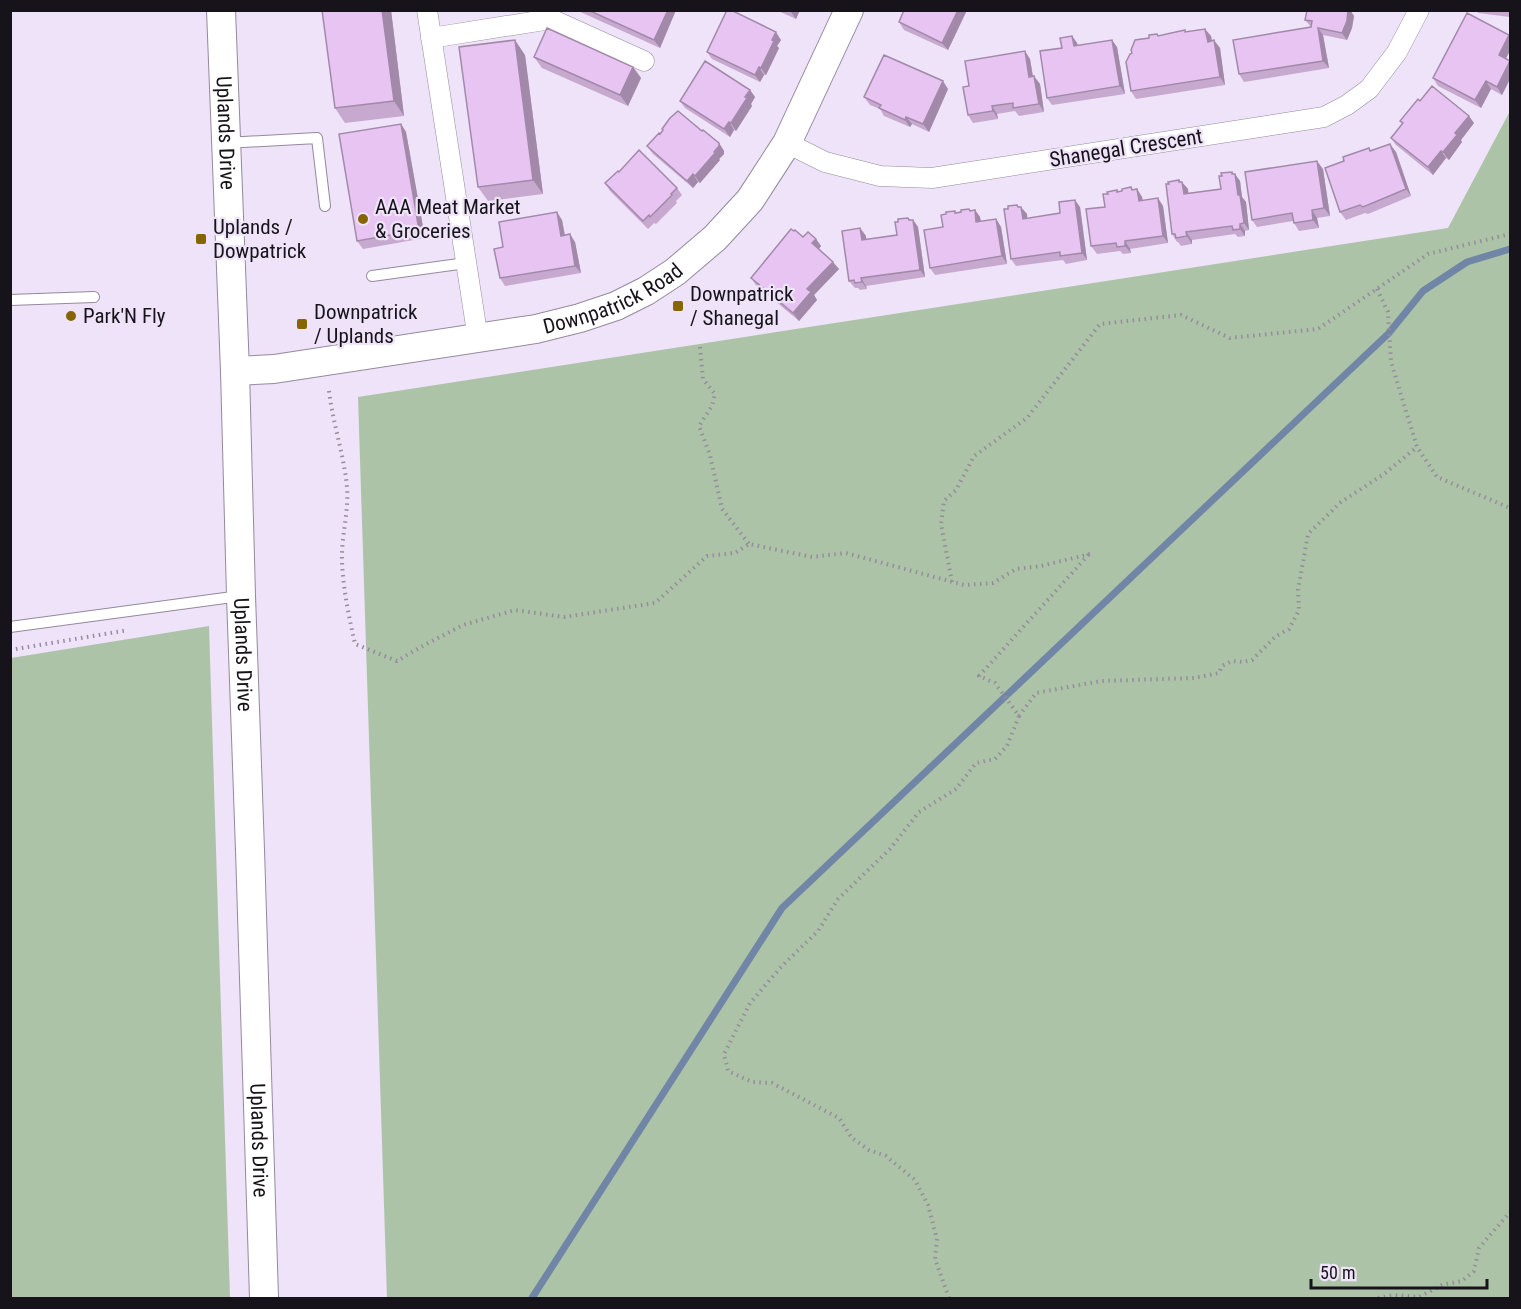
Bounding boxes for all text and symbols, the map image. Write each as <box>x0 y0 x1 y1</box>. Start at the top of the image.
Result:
street label: Uplands Drive <box>212 75 240 190</box>
street label: Shanegal Crescent <box>1048 124 1204 172</box>
place label: AAA Meat Market & Groceries <box>375 195 521 243</box>
marker: AAA Meat Market & Groceries <box>356 212 370 226</box>
place label: Uplands / Dowpatrick <box>213 215 307 263</box>
marker: Uplands / Dowpatrick <box>194 232 208 246</box>
street label: Downpatrick Road <box>541 259 688 339</box>
place label: Downpatrick / Shanegal <box>690 282 794 330</box>
marker: Downpatrick / Shanegal <box>671 299 685 313</box>
place label: Downpatrick / Uplands <box>314 300 418 348</box>
place label: Park'N Fly <box>83 304 166 328</box>
marker: Park'N Fly <box>64 309 78 323</box>
marker: Downpatrick / Uplands <box>295 317 309 331</box>
street label: Uplands Drive <box>229 597 257 712</box>
street label: Uplands Drive <box>245 1083 273 1198</box>
scale bar <box>1311 1252 1486 1290</box>
text: 50 m <box>1320 1262 1355 1283</box>

